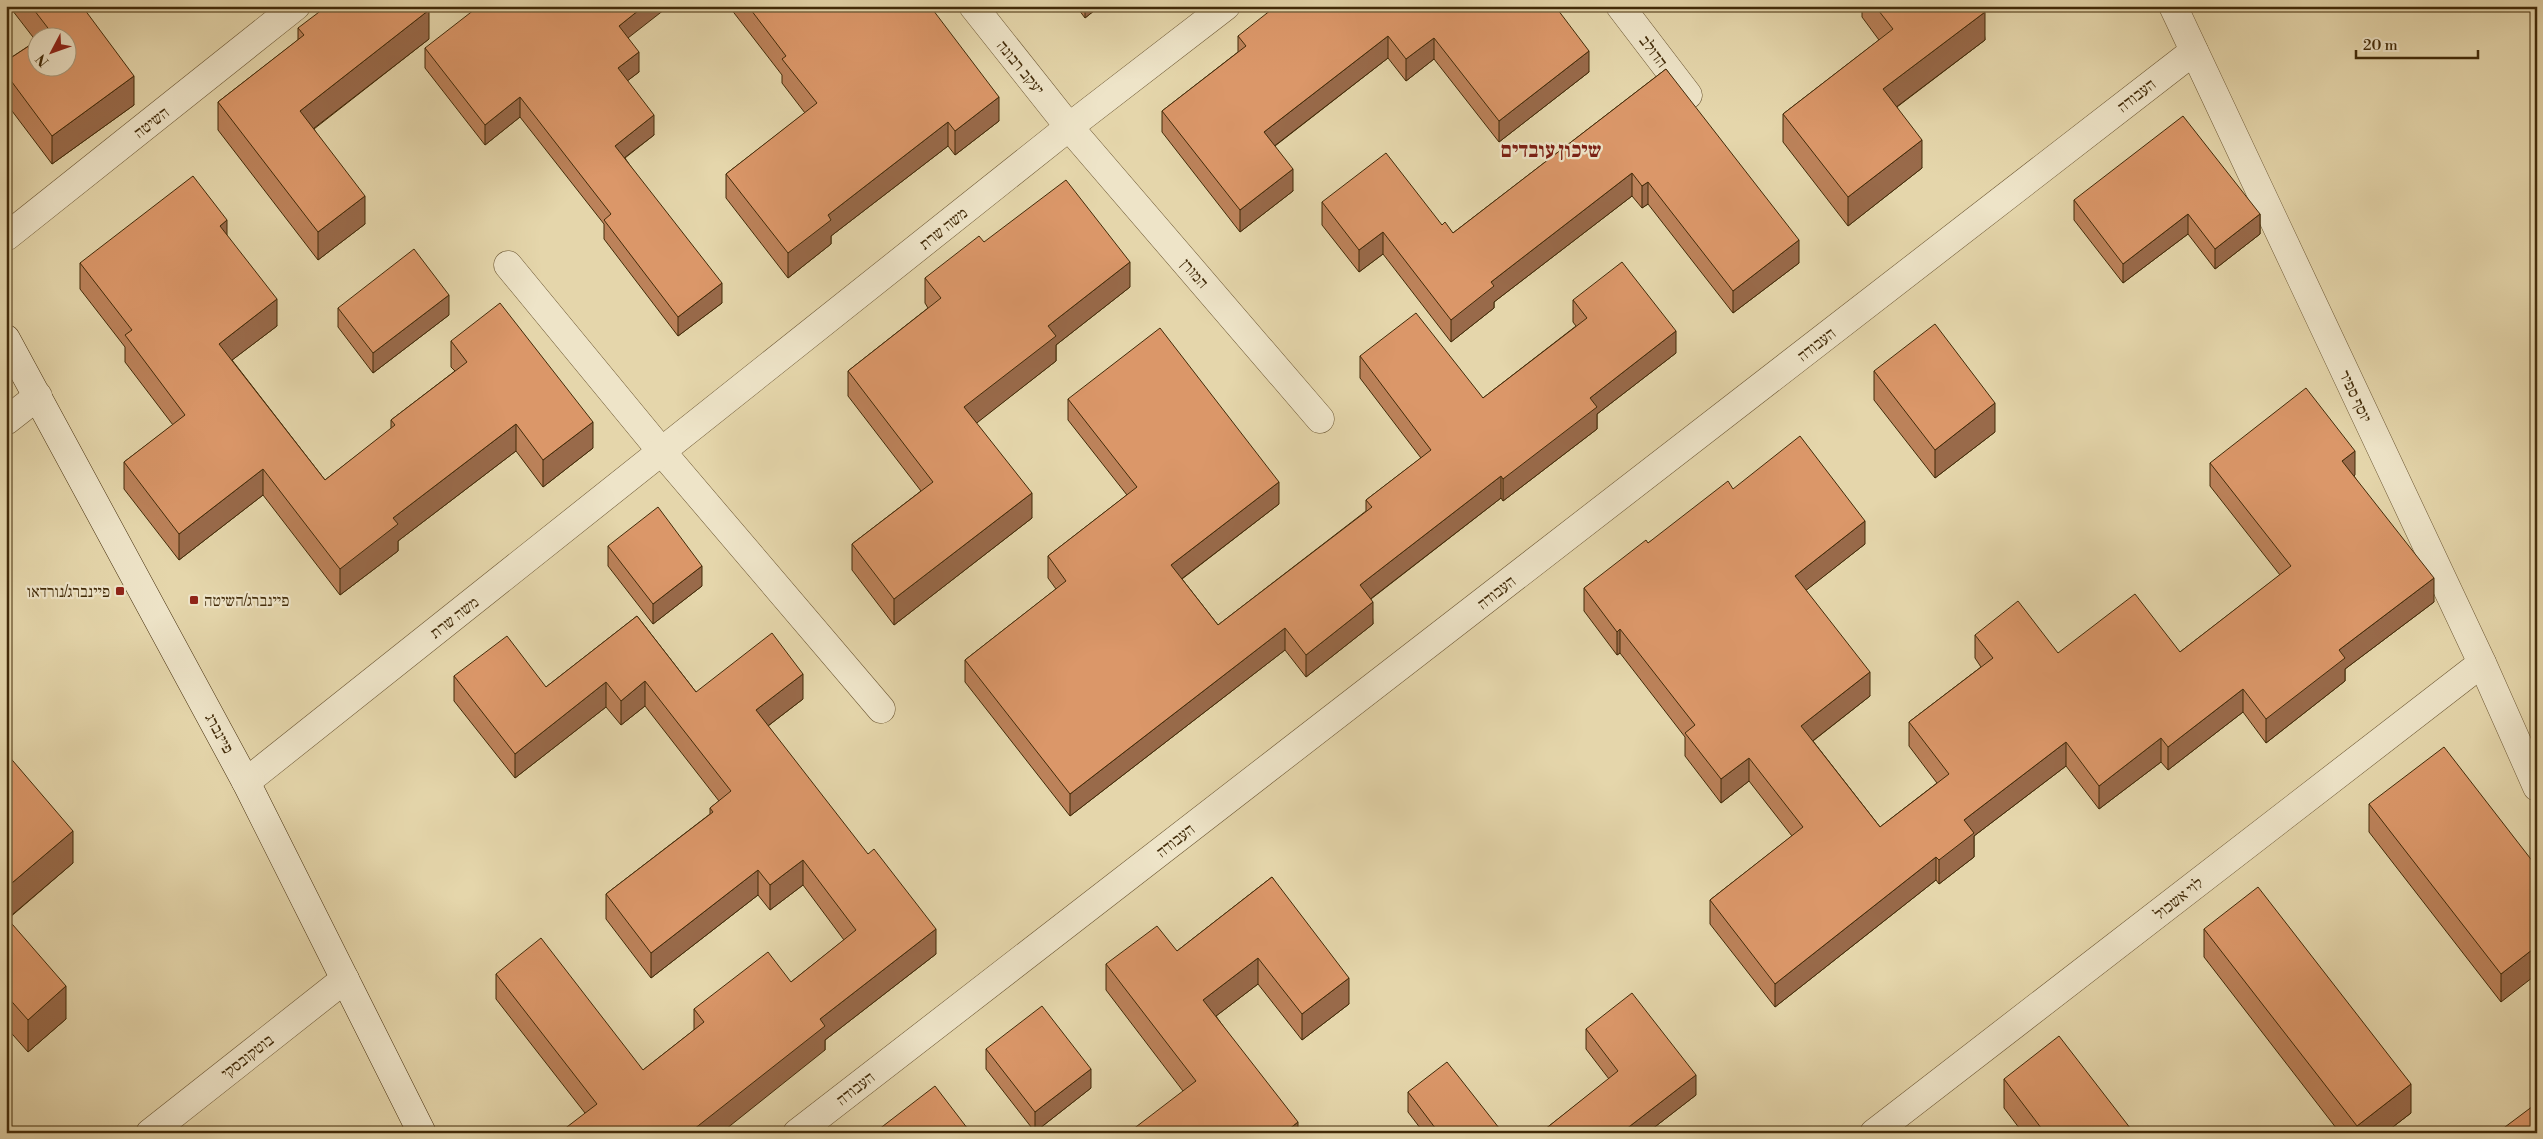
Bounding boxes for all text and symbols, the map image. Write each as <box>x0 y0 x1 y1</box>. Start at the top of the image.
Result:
north arrow <box>28 28 78 78</box>
scale bar <box>2356 28 2478 60</box>
street label: הדולב <box>1635 31 1672 72</box>
street label: יעקב רבונה <box>992 36 1048 99</box>
text: 20 m <box>2363 36 2398 55</box>
text: N <box>33 50 53 70</box>
street label: העבודה <box>2113 74 2160 117</box>
street label: השיטה <box>130 103 173 143</box>
district label: שיכון עובדים <box>1501 138 1601 164</box>
street label: משה שרת <box>915 203 972 254</box>
street label: המורן <box>1176 255 1213 293</box>
street label: העבודה <box>1793 323 1840 366</box>
street label: יוסף ספיר <box>2334 367 2376 426</box>
street label: העבודה <box>1473 571 1520 614</box>
place label: פיינברג/נורדאו <box>27 582 110 602</box>
marker: פיינברג/נורדאו <box>114 585 126 597</box>
place label: פיינברג/השיטה <box>204 591 289 611</box>
street label: משה שרת <box>426 592 483 643</box>
marker: פיינברג/השיטה <box>188 594 200 606</box>
street label: פיינברג <box>200 710 238 757</box>
street label: העבודה <box>1152 819 1199 862</box>
street label: לוי אשכול <box>2150 873 2208 924</box>
street label: בוטקובסקי <box>217 1030 278 1084</box>
street label: העבודה <box>832 1067 879 1110</box>

